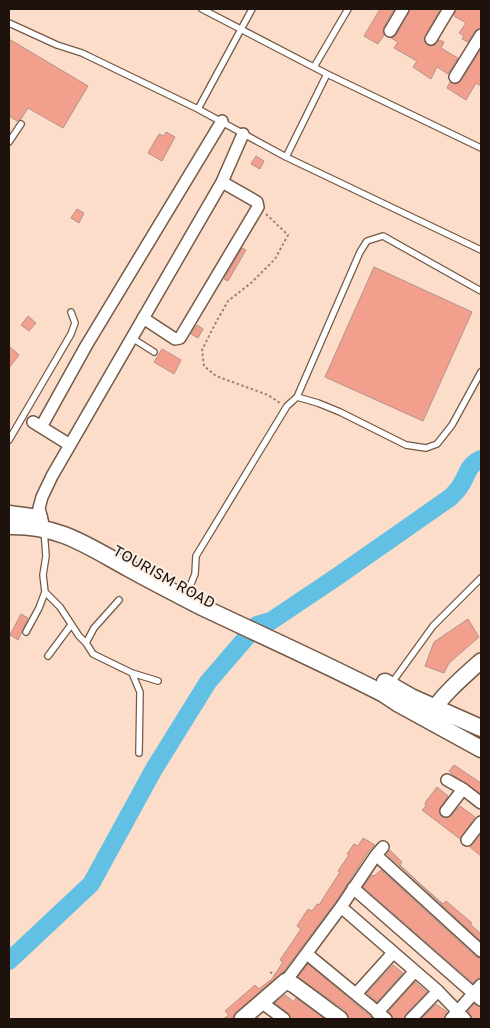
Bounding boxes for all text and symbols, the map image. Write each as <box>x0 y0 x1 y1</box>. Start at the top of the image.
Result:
street label: TOURISM ROAD <box>110 541 219 612</box>

